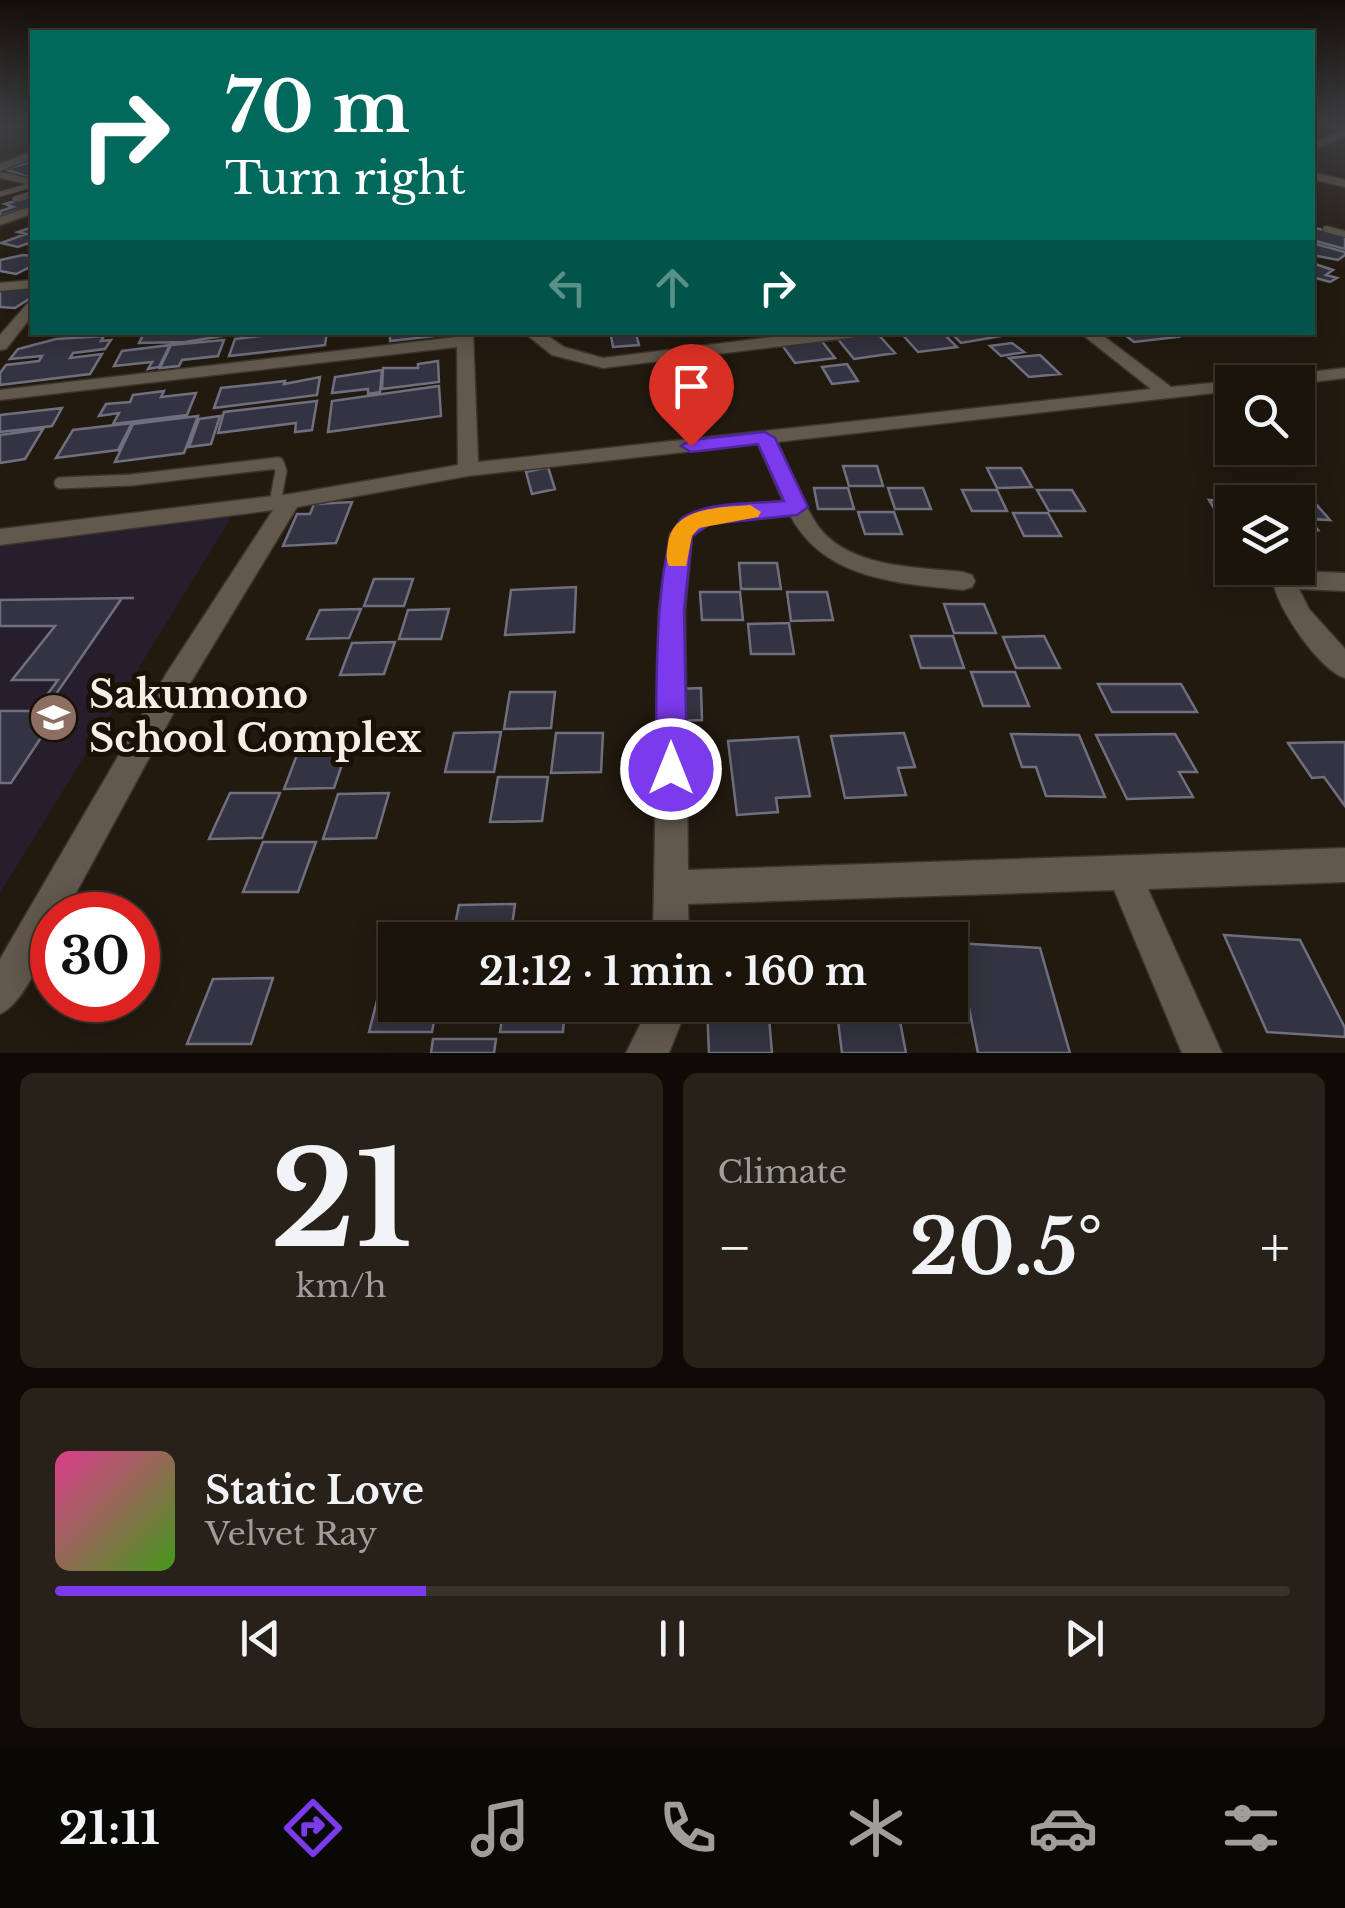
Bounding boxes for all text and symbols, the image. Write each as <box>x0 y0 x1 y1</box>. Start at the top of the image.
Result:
text: 70 m <box>225 64 410 151</box>
icon: right <box>60 70 190 200</box>
text: Turn right <box>225 150 466 206</box>
icon: left <box>540 260 595 315</box>
icon: ahead <box>645 260 700 315</box>
icon: right <box>750 260 805 315</box>
pin <box>649 344 734 447</box>
icon: arrive <box>664 359 719 414</box>
map controls <box>1215 365 1315 585</box>
button: search <box>1215 365 1315 465</box>
button: layers <box>1215 485 1315 585</box>
place label: Sakumono School Complex <box>89 671 422 762</box>
school or university icon: Sakumono School Complex <box>28 691 80 743</box>
position arrow <box>619 717 723 821</box>
speed limit sign: 30 <box>30 892 160 1022</box>
text: 21:12 · 1 min · 160 m <box>479 948 867 995</box>
text: 21 <box>271 1120 412 1281</box>
text: Climate <box>718 1152 847 1192</box>
text: 20.5° <box>909 1201 1103 1294</box>
text: − <box>718 1214 752 1282</box>
text: + <box>1260 1214 1290 1282</box>
text: km/h <box>296 1266 387 1306</box>
text: Static Love <box>205 1467 424 1514</box>
text: Velvet Ray <box>205 1514 377 1554</box>
icon: previous <box>233 1611 288 1666</box>
icon: pause <box>645 1611 700 1666</box>
icon: next <box>1057 1611 1112 1666</box>
icon: directions <box>278 1793 348 1863</box>
icon: music <box>465 1793 535 1863</box>
icon: phone <box>653 1793 723 1863</box>
icon: climate <box>841 1793 911 1863</box>
icon: car <box>1028 1793 1098 1863</box>
icon: filters <box>1216 1793 1286 1863</box>
text: 21:11 <box>59 1800 160 1856</box>

